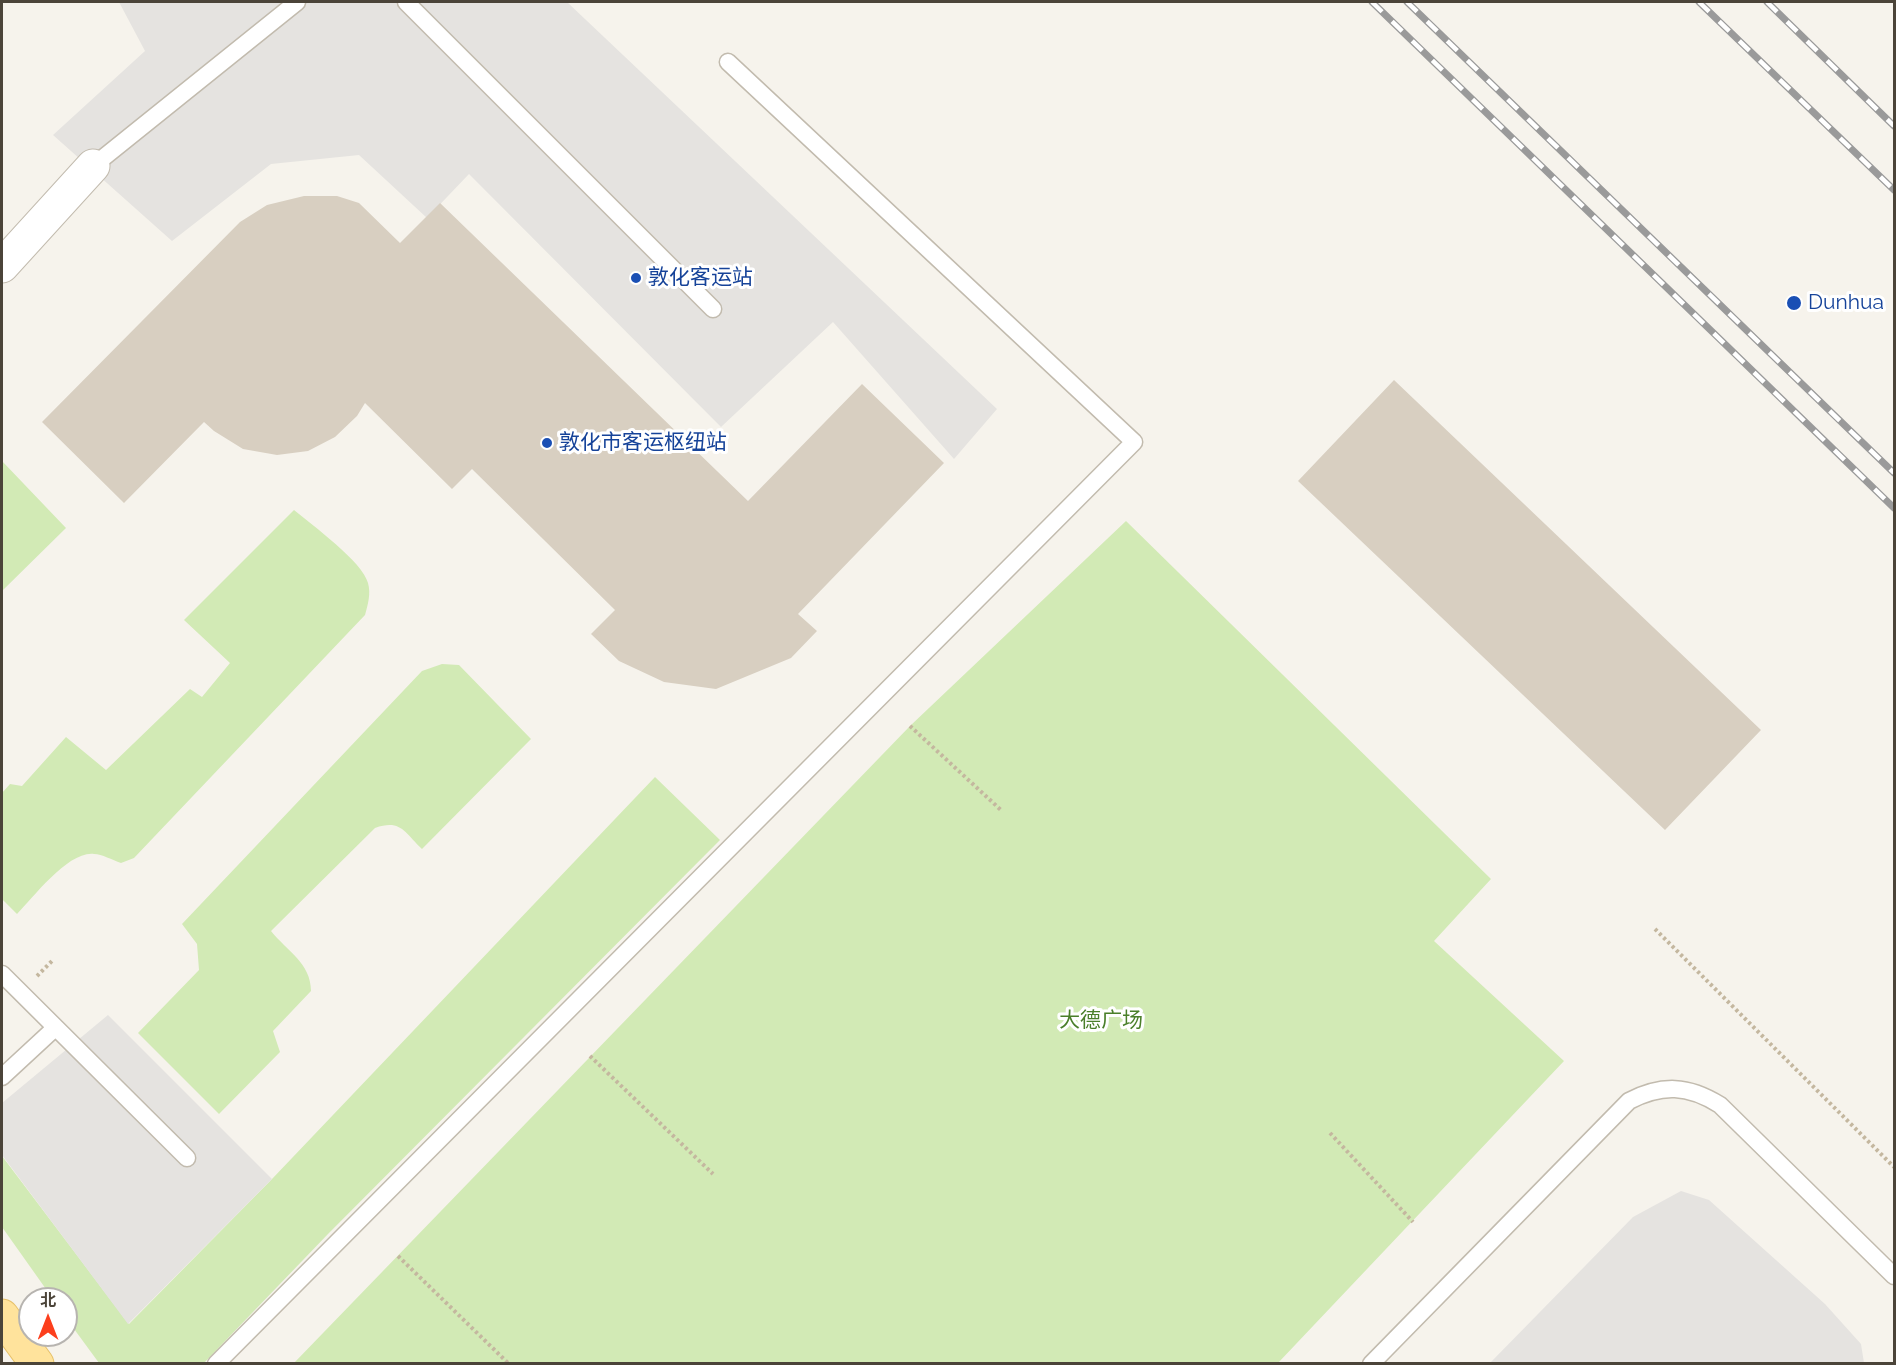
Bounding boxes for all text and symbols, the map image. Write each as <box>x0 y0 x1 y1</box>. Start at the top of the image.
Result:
place label: 敦化客运站 <box>648 265 753 291</box>
marker: 敦化客运站 <box>629 271 643 285</box>
place label: Dunhua <box>1808 290 1884 316</box>
marker: Dunhua <box>1785 294 1803 312</box>
place label: 敦化市客运枢纽站 <box>559 430 727 456</box>
marker: 敦化市客运枢纽站 <box>540 436 554 450</box>
park label: 大德广场 <box>1059 1008 1143 1034</box>
north arrow <box>18 1287 78 1347</box>
text: 北 <box>40 1291 56 1310</box>

